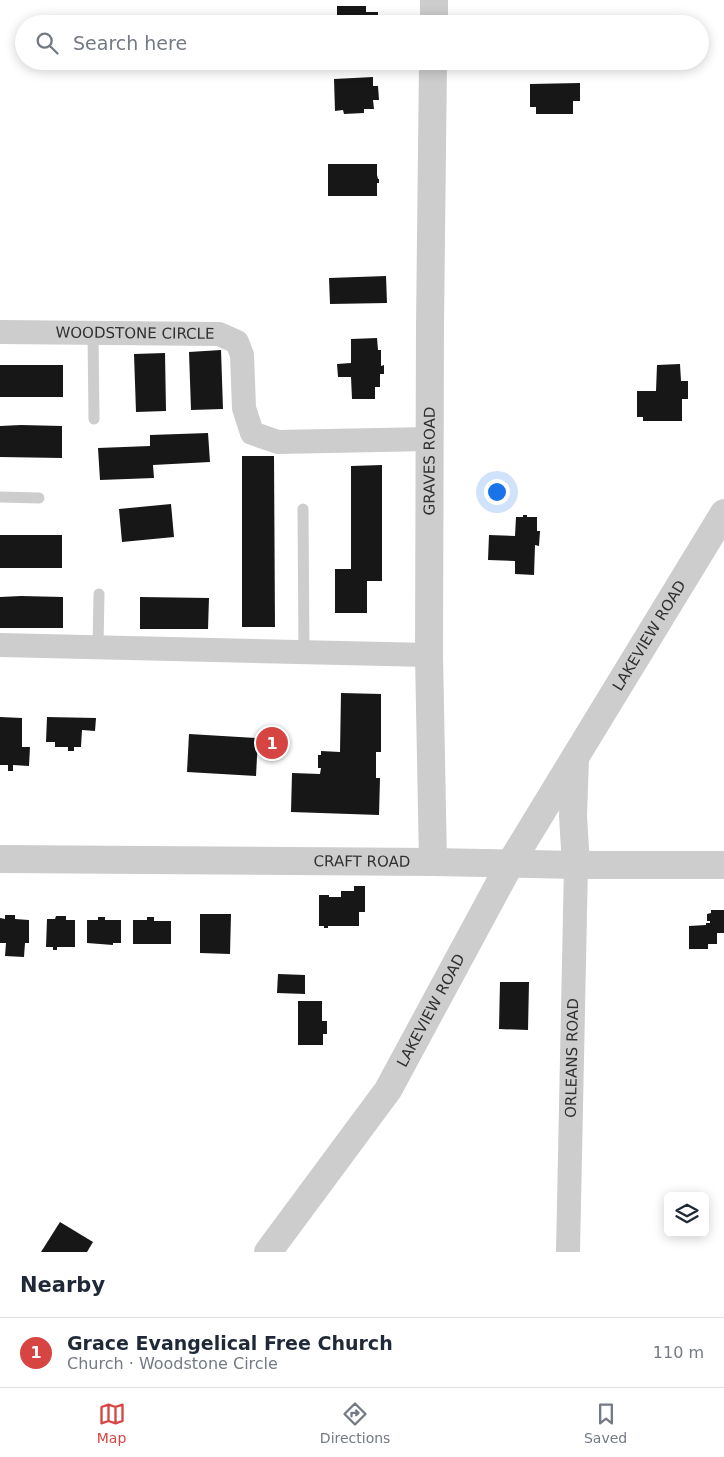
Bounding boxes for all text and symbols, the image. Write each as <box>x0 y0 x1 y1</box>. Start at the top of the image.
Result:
search box <box>15 15 709 70</box>
icon: search <box>33 29 61 57</box>
text: Search here <box>73 32 187 54</box>
street label: WOODSTONE CIRCLE <box>55 324 215 343</box>
street label: GRAVES ROAD <box>420 407 439 515</box>
your location <box>484 479 510 505</box>
street label: LAKEVIEW ROAD <box>609 577 690 694</box>
pin: 1 <box>256 724 288 762</box>
street label: CRAFT ROAD <box>314 852 410 871</box>
street label: LAKEVIEW ROAD <box>393 951 469 1070</box>
street label: ORLEANS ROAD <box>562 998 582 1118</box>
map controls <box>664 1192 709 1237</box>
button: layers <box>664 1192 709 1237</box>
text: Nearby <box>20 1273 105 1297</box>
text: Grace Evangelical Free Church <box>67 1332 393 1354</box>
text: 1 <box>30 1343 42 1362</box>
text: 110 m <box>653 1343 704 1362</box>
text: Church · Woodstone Circle <box>67 1354 278 1373</box>
tab: Map <box>97 1400 126 1446</box>
tab: Directions <box>320 1400 390 1446</box>
tab: Saved <box>584 1400 627 1446</box>

